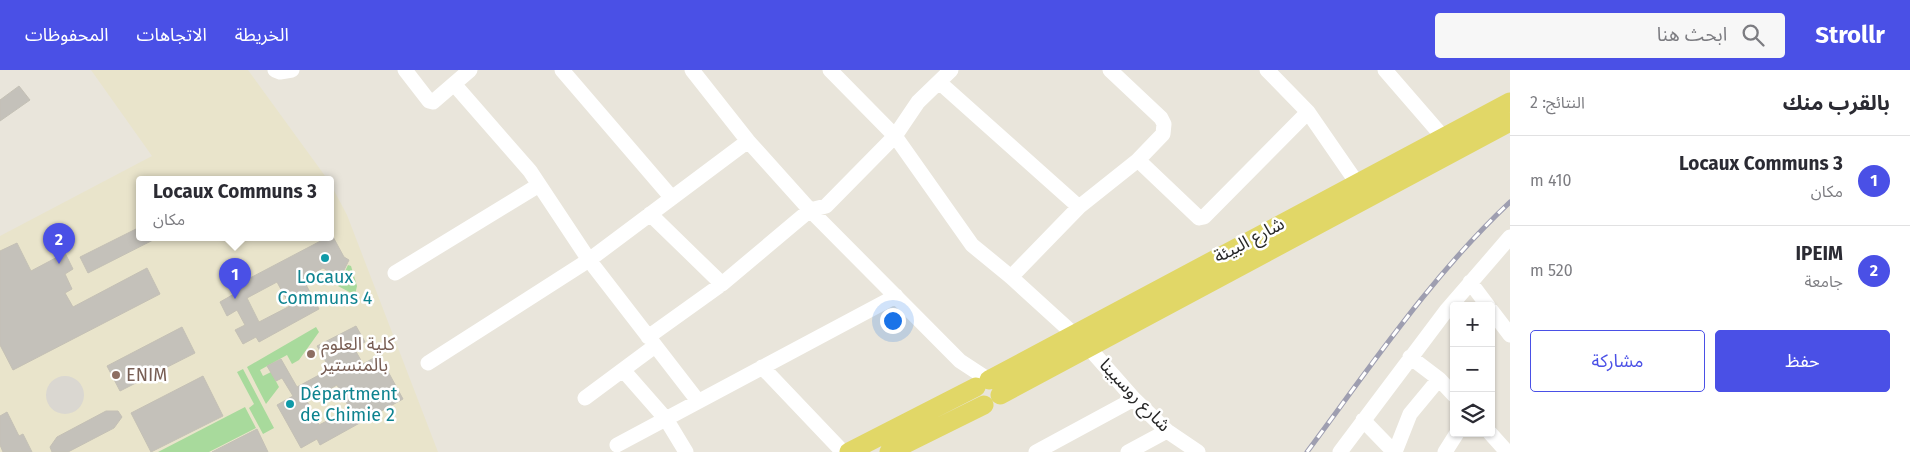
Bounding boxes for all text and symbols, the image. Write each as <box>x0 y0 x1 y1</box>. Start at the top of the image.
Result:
search box <box>1435 13 1785 58</box>
icon: search <box>1739 21 1767 49</box>
text: Strollr <box>1815 21 1885 49</box>
text: ابحث هنا <box>1657 23 1727 46</box>
text: المحفوظات <box>25 24 109 46</box>
text: الاتجاهات <box>137 24 207 46</box>
text: الخريطة <box>235 24 289 46</box>
text: بالقرب منك <box>1783 90 1890 116</box>
text: النتائج: 2 <box>1530 93 1585 112</box>
text: Locaux Communs 3 <box>1679 152 1843 175</box>
text: 410 m <box>1530 171 1571 190</box>
text: 1 <box>1870 171 1878 190</box>
popup <box>136 176 334 241</box>
text: Locaux Communs 3 <box>153 180 317 203</box>
text: مكان <box>1811 182 1843 201</box>
text: مكان <box>153 210 185 229</box>
street label: شارع البيئة <box>1210 212 1289 270</box>
pin: 2 <box>43 223 75 264</box>
text: IPEIM <box>1796 242 1843 265</box>
marker: Locaux Communs 4 <box>319 252 331 264</box>
pin: 1 <box>219 258 251 299</box>
text: 520 m <box>1530 261 1573 280</box>
text: 2 <box>1870 261 1878 280</box>
place label: Locaux Communs 4 <box>278 266 373 309</box>
text: جامعة <box>1804 272 1843 291</box>
map controls <box>1450 302 1495 437</box>
button: + <box>1450 302 1495 347</box>
your location <box>880 308 906 334</box>
button: مشاركة <box>1530 330 1705 392</box>
button: حفظ <box>1715 330 1890 392</box>
place label: كلية العلوم بالمنستير <box>320 333 396 376</box>
button: − <box>1450 347 1495 392</box>
marker: كلية العلوم بالمنستير <box>305 348 317 360</box>
street label: شارع روسبينا <box>1093 354 1175 438</box>
place label: ENIM <box>126 364 167 386</box>
marker: ENIM <box>110 369 122 381</box>
place label: Départment de Chimie 2 <box>300 383 398 426</box>
button: layers <box>1450 392 1495 437</box>
marker: Départment de Chimie 2 <box>284 398 296 410</box>

